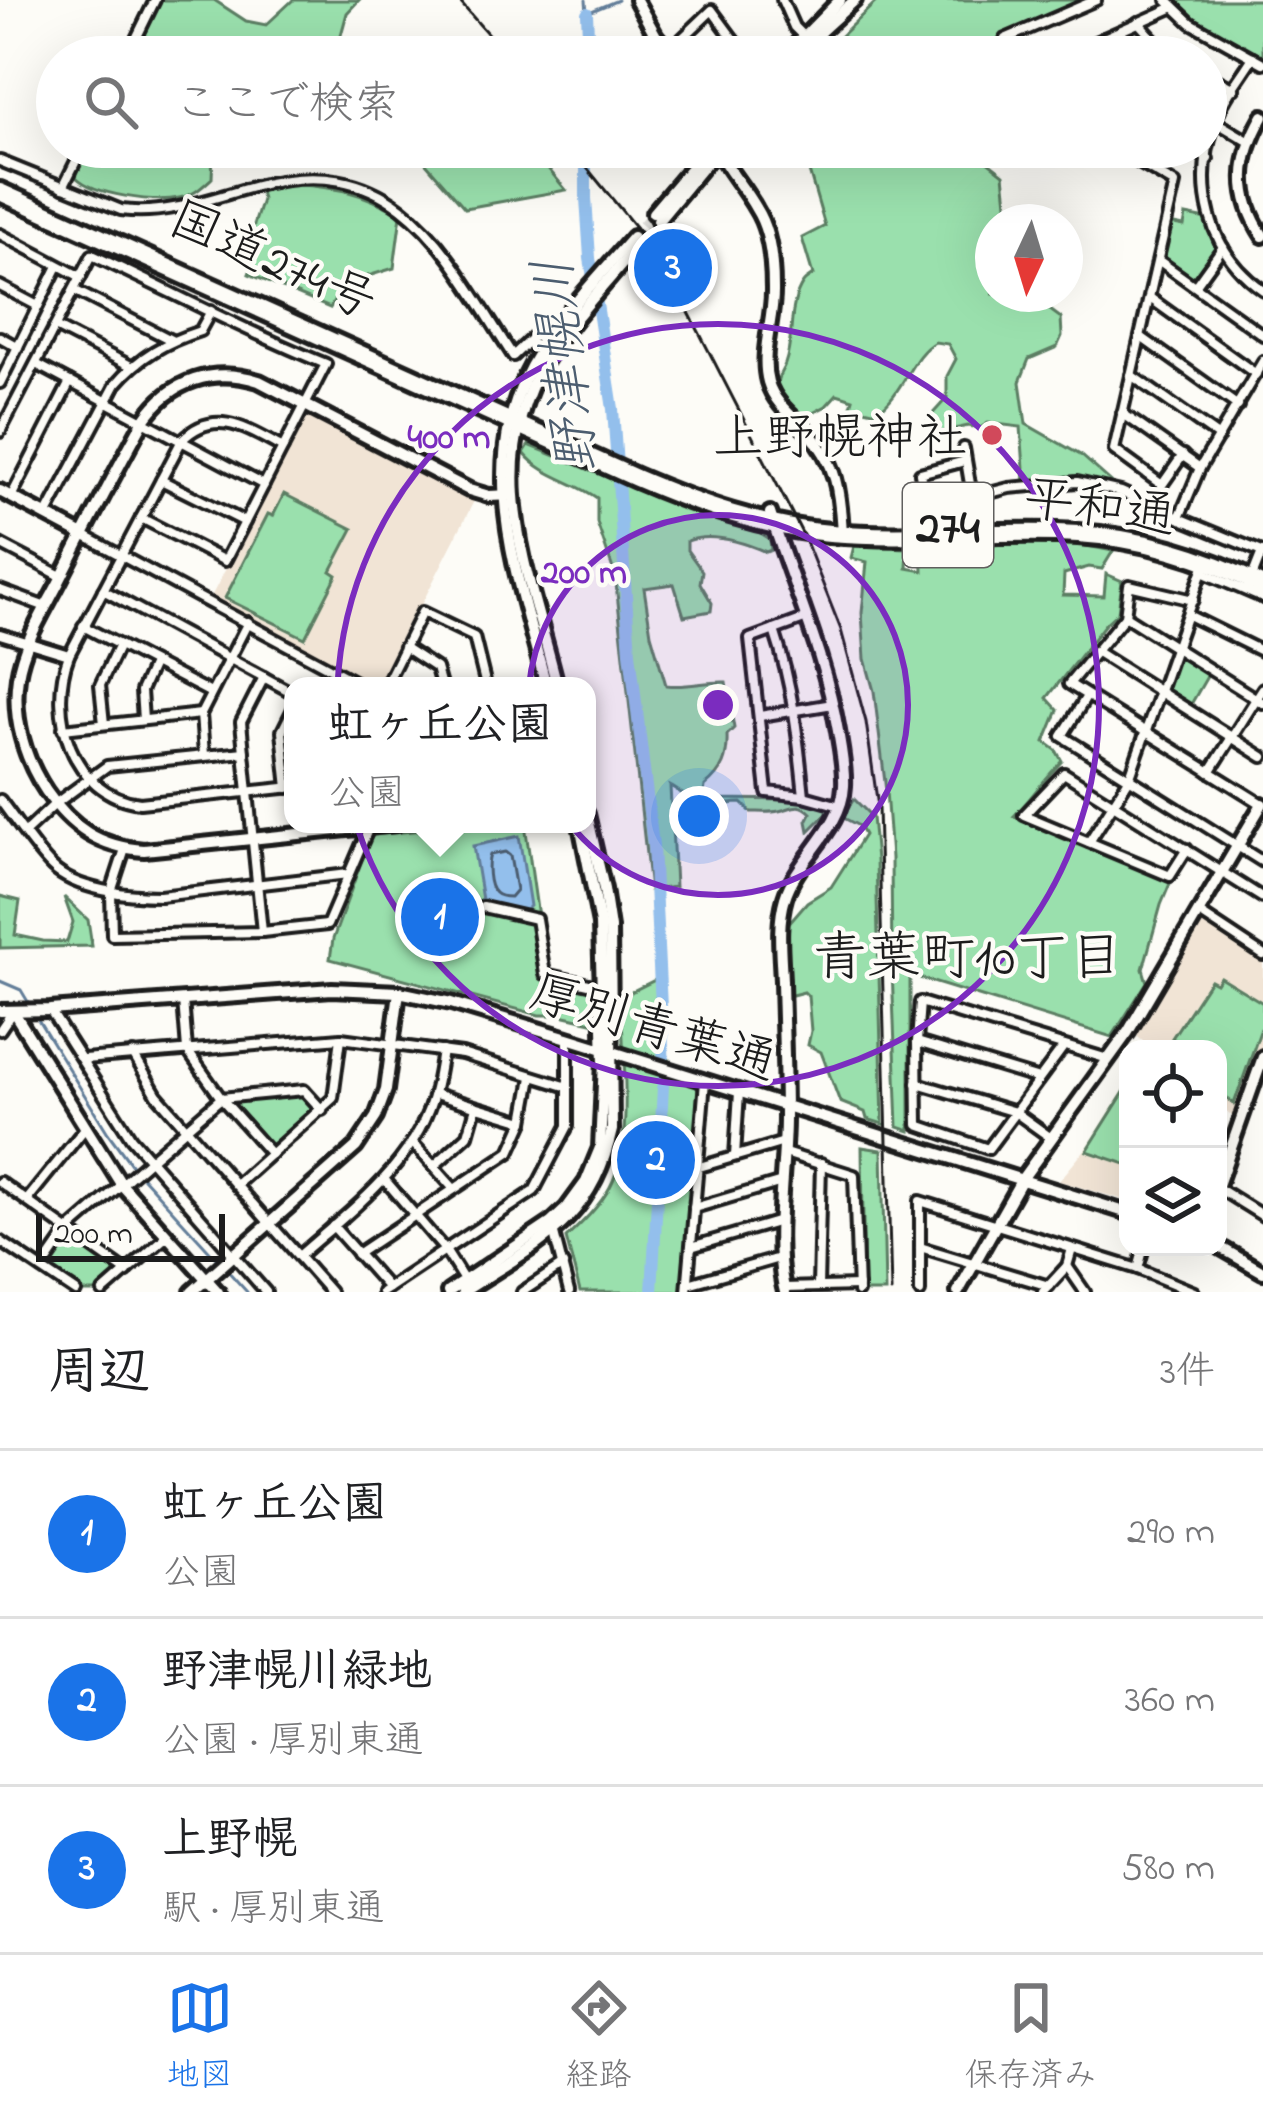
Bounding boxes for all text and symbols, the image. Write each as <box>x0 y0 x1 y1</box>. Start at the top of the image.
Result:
search box <box>36 36 1227 168</box>
icon: search <box>78 69 144 135</box>
text: ここで検索 <box>174 73 399 139</box>
street label: 国道274号 <box>156 184 388 342</box>
north arrow <box>975 204 1083 312</box>
pin: 3 <box>634 223 712 313</box>
water label: 野津幌川 <box>517 253 621 477</box>
place label: 上野幌神社 <box>713 403 968 478</box>
text: 400 m <box>408 413 490 466</box>
marker: 上野幌神社 <box>979 422 1005 448</box>
street label: 平和通 <box>1019 464 1180 557</box>
road number: 274 <box>903 483 993 567</box>
text: 200 m <box>540 548 627 601</box>
popup <box>284 677 596 833</box>
centre of rings <box>697 684 739 726</box>
text: 虹ヶ丘公園 <box>327 694 553 760</box>
text: 公園 <box>327 767 406 824</box>
your location <box>669 786 729 846</box>
pin: 1 <box>401 872 479 962</box>
district label: 青葉町10丁目 <box>813 922 1123 1000</box>
street label: 厚別青葉通 <box>519 957 785 1103</box>
map controls <box>1119 1040 1227 1256</box>
button: locate <box>1119 1040 1227 1148</box>
pin: 2 <box>617 1115 695 1205</box>
button: layers <box>1119 1148 1227 1256</box>
scale bar <box>36 1208 225 1261</box>
text: 200 m <box>54 1211 133 1259</box>
text: 周辺 <box>48 1337 150 1412</box>
text: 3件 <box>1160 1345 1215 1402</box>
text: 虹ヶ丘公園 <box>162 1473 387 1539</box>
text: 1 <box>81 1505 93 1562</box>
text: 290 m <box>1127 1505 1215 1562</box>
text: 公園 <box>162 1546 240 1603</box>
text: 野津幌川緑地 <box>162 1641 432 1707</box>
text: 2 <box>77 1673 97 1730</box>
text: 360 m <box>1125 1673 1215 1730</box>
text: 公園 · 厚別東通 <box>162 1714 424 1771</box>
text: 上野幌 <box>162 1809 297 1875</box>
text: 3 <box>79 1841 95 1898</box>
text: 580 m <box>1121 1841 1215 1898</box>
text: 駅 · 厚別東通 <box>162 1882 385 1939</box>
tab: 地図 <box>167 1975 233 2101</box>
tab: 経路 <box>566 1975 632 2101</box>
tab: 保存済み <box>965 1975 1097 2101</box>

